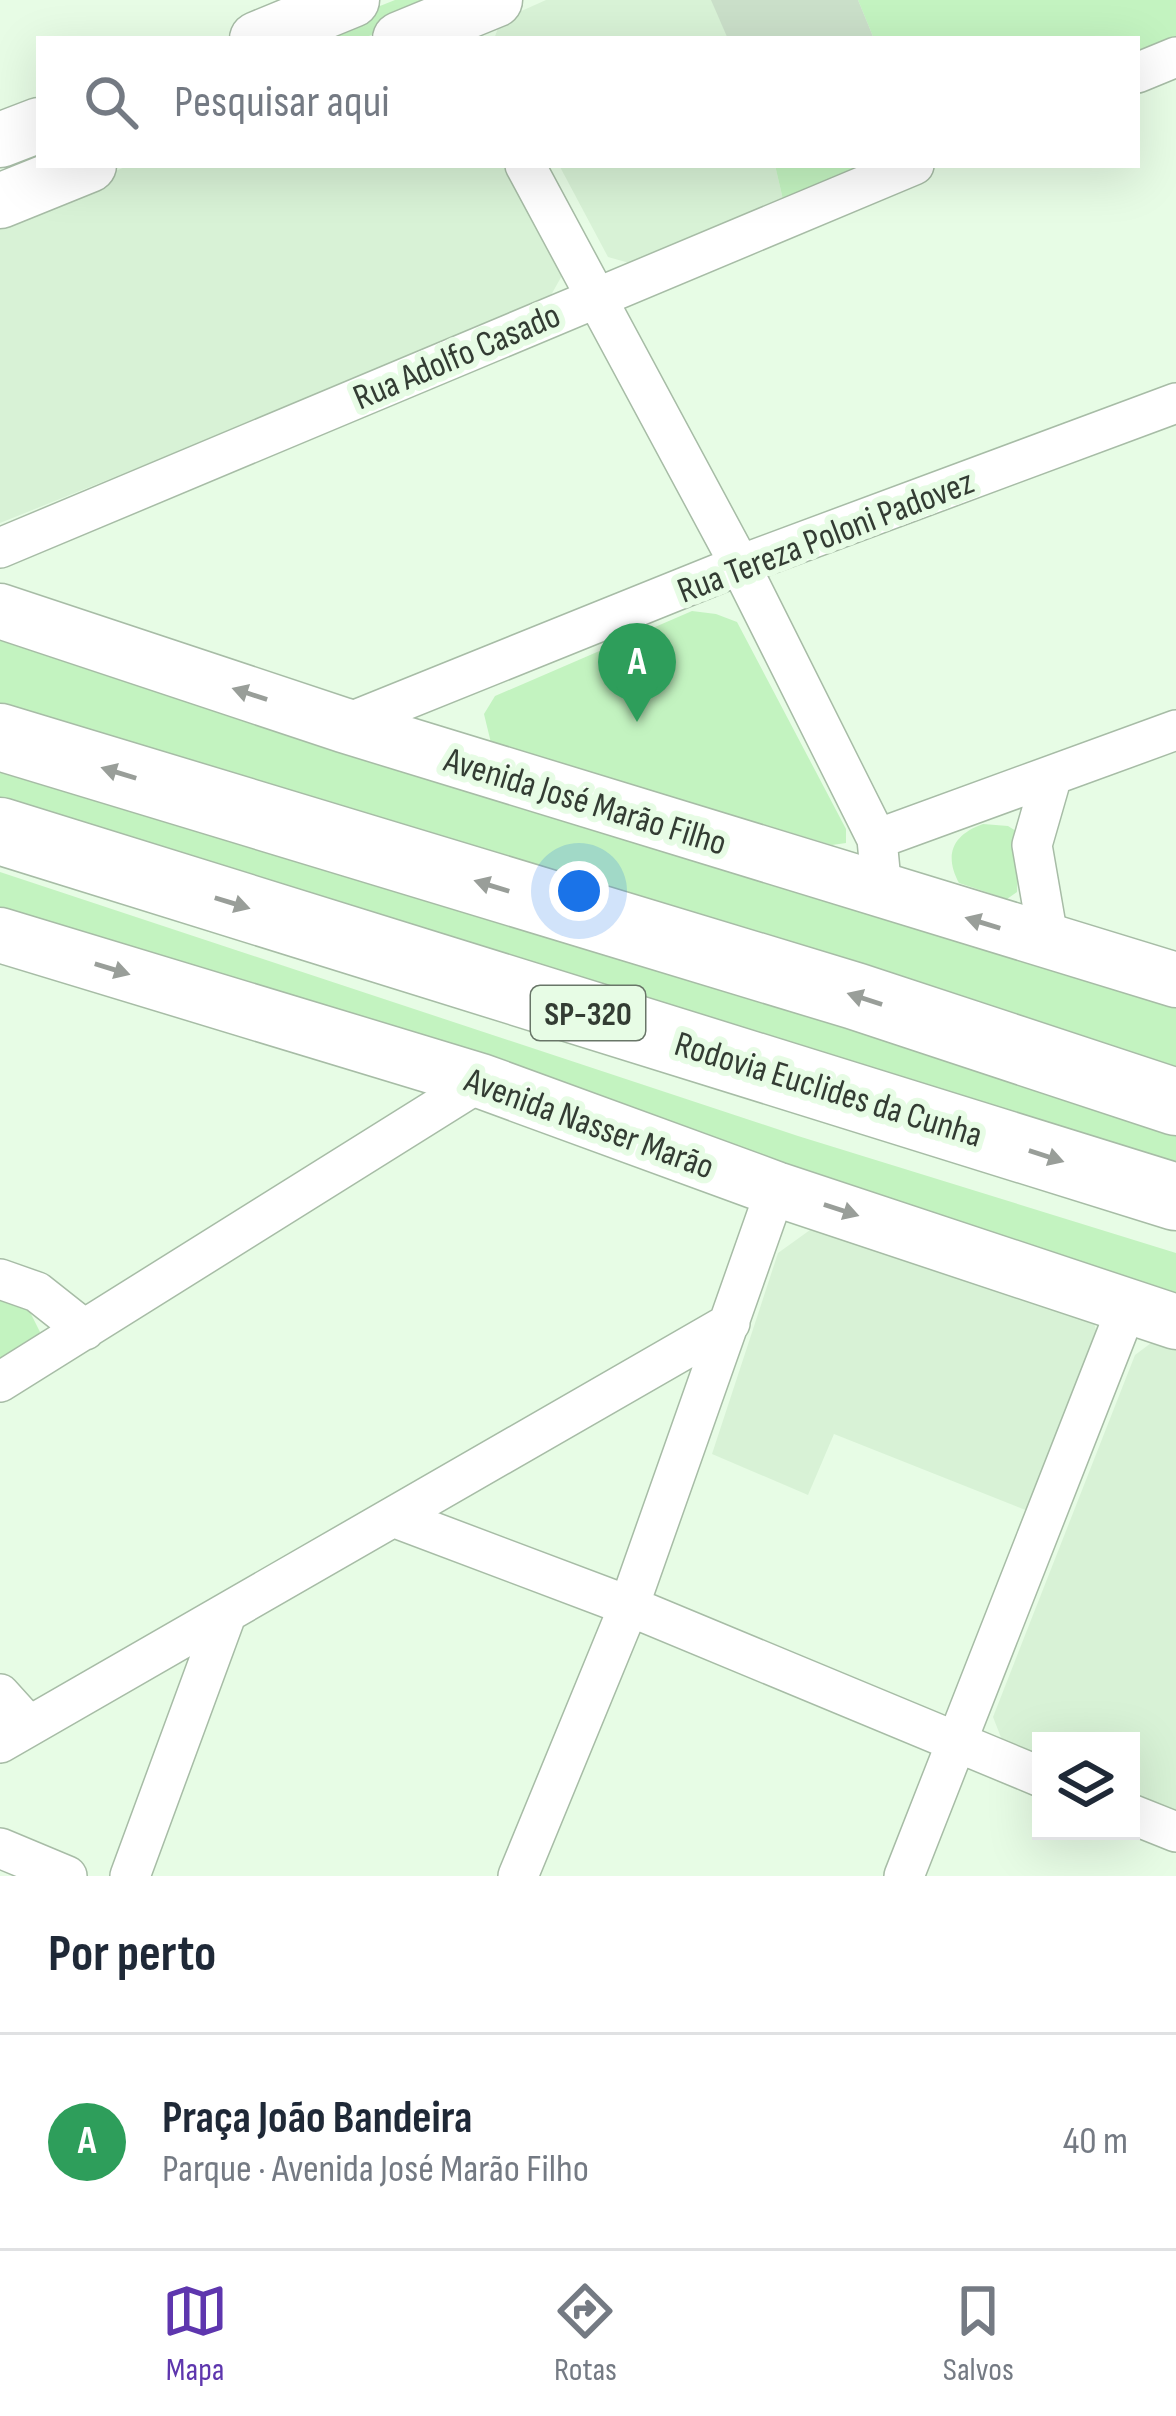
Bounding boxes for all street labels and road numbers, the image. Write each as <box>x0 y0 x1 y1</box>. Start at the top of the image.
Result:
street label: Rua Adolfo Casado <box>347 294 567 420</box>
street label: Rua Tereza Poloni Padovez <box>672 461 980 614</box>
street label: Avenida José Marão Filho <box>438 739 732 866</box>
road number: SP-320 <box>531 986 645 1040</box>
street label: Rodovia Euclides da Cunha <box>669 1023 987 1158</box>
street label: Avenida Nasser Marão <box>458 1059 720 1189</box>

